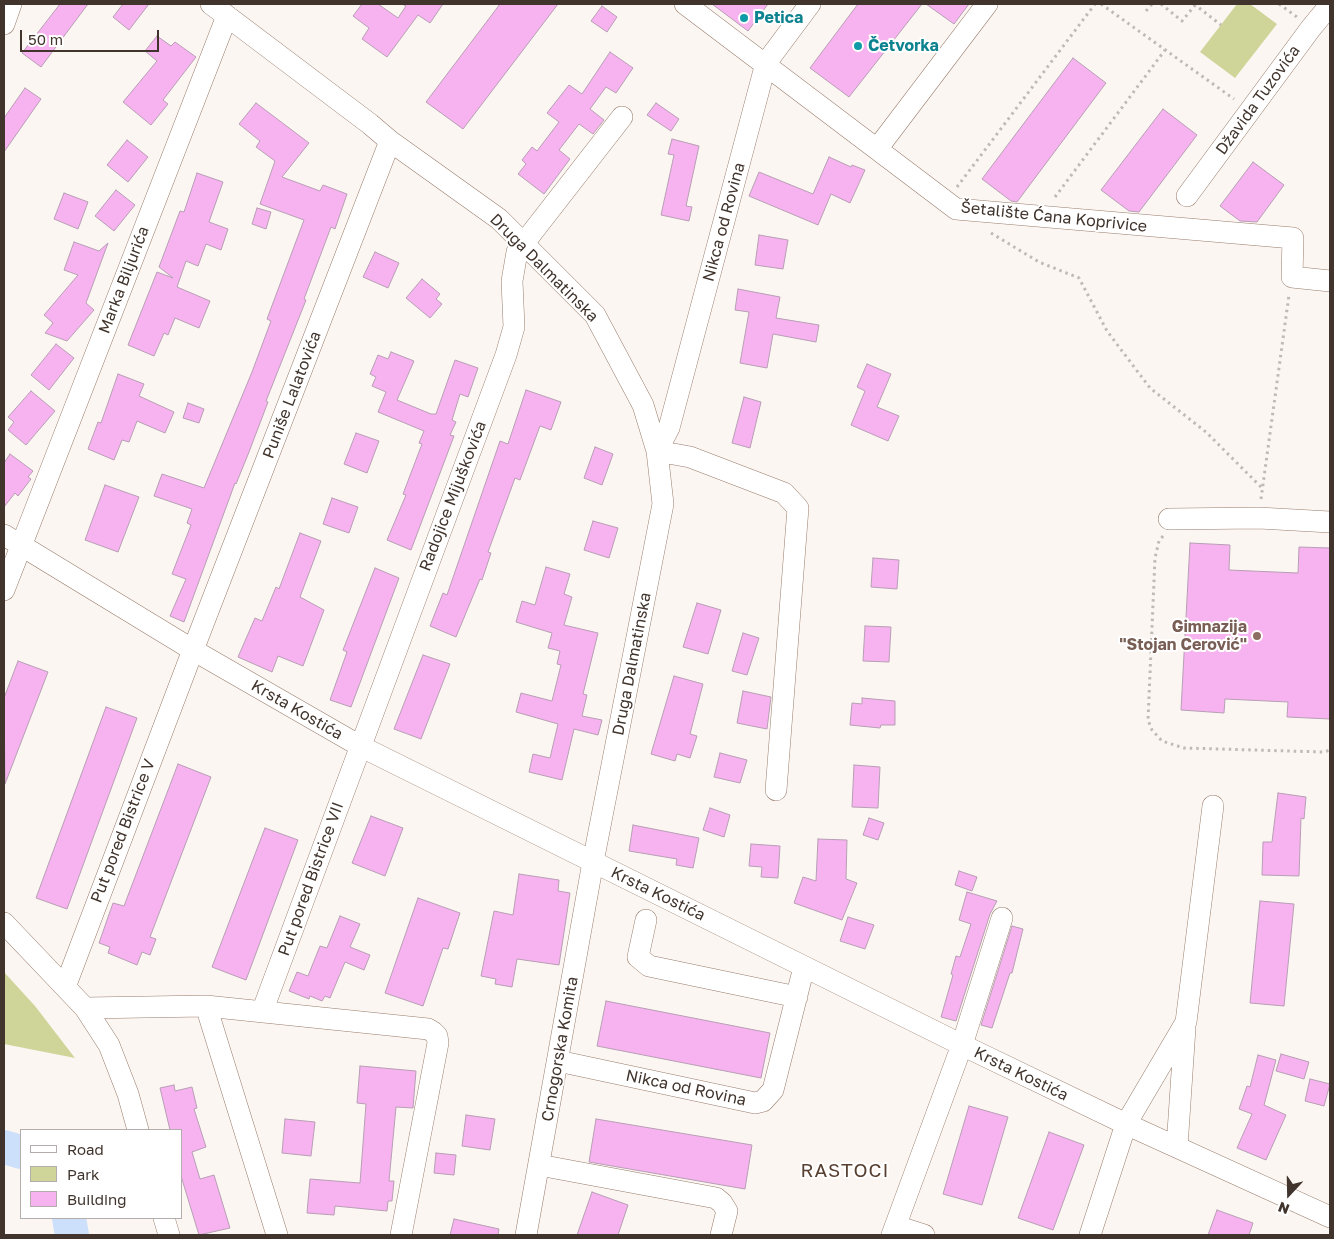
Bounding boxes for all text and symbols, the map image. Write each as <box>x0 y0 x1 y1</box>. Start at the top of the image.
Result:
place label: Petica <box>754 8 803 28</box>
marker: Petica <box>738 12 750 24</box>
scale bar <box>22 20 161 52</box>
text: 50 m <box>28 30 63 48</box>
place label: Četvorka <box>868 36 939 56</box>
marker: Četvorka <box>852 40 864 52</box>
street label: Džavida Tuzovića <box>1212 42 1304 158</box>
street label: Nikca od Rovina <box>699 160 749 284</box>
street label: Šetalište Ćana Koprivice <box>960 198 1148 236</box>
street label: Druga Dalmatinska <box>486 210 602 326</box>
street label: Marka Biljurića <box>95 224 153 336</box>
street label: Puniše Lalatovića <box>259 329 325 461</box>
street label: Radojice Mijuškovića <box>415 418 491 574</box>
street label: Druga Dalmatinska <box>609 591 655 737</box>
place label: Gimnazija "Stojan Cerović" <box>1119 617 1247 655</box>
marker: Gimnazija "Stojan Cerović" <box>1251 630 1263 642</box>
street label: Krsta Kostića <box>248 676 346 744</box>
street label: Put pored Bistrice V <box>87 756 159 906</box>
street label: Put pored Bistrice VII <box>274 799 348 959</box>
street label: Krsta Kostića <box>608 863 708 925</box>
street label: Crnogorska Komita <box>538 975 582 1123</box>
street label: Krsta Kostića <box>971 1043 1071 1105</box>
street label: Nikca od Rovina <box>624 1066 748 1110</box>
legend <box>20 1129 182 1219</box>
text: Road <box>67 1140 104 1158</box>
district label: RASTOCI <box>800 1160 890 1182</box>
text: Park <box>67 1165 99 1183</box>
north arrow <box>1264 1169 1314 1219</box>
text: Building <box>67 1190 127 1208</box>
text: N <box>1275 1199 1291 1218</box>

